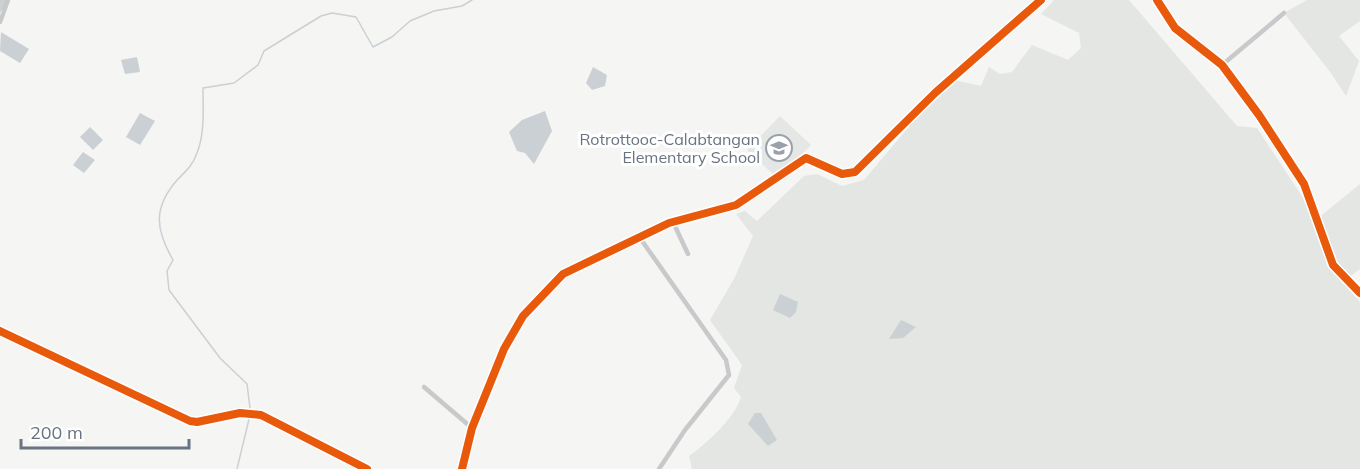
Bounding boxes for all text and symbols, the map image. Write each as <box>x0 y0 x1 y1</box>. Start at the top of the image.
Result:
place label: Rotrottooc-Calabtangan Elementary School <box>579 129 760 167</box>
school or university icon: Rotrottooc-Calabtangan Elementary School <box>764 133 794 163</box>
scale bar <box>21 412 189 450</box>
text: 200 m <box>30 421 83 444</box>

